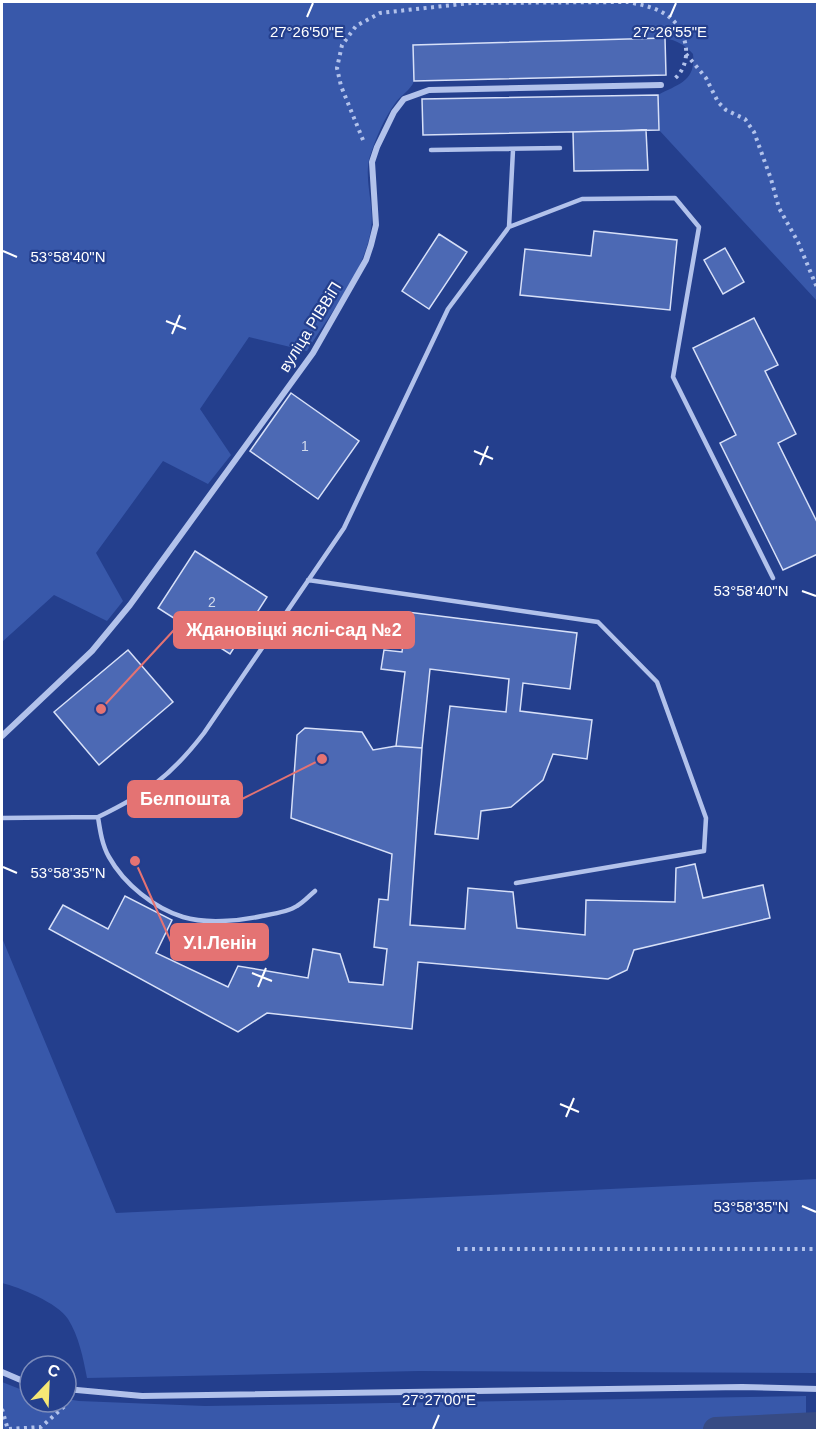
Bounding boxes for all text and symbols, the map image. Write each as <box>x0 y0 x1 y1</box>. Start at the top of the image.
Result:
text: 27°26'50"E <box>270 23 344 40</box>
text: 27°26'55"E <box>633 23 707 40</box>
text: 53°58'40"N <box>30 248 106 265</box>
street label: вуліца РІВВіП <box>276 279 344 375</box>
house number: 1 <box>301 438 309 454</box>
text: 53°58'40"N <box>713 582 789 599</box>
house number: 2 <box>208 594 216 610</box>
callout: Ждановіцкі яслі-сад №2 <box>174 612 414 648</box>
text: Ждановіцкі яслі-сад №2 <box>185 620 402 640</box>
callout: Белпошта <box>128 781 242 817</box>
text: Белпошта <box>140 789 231 809</box>
text: 53°58'35"N <box>30 864 106 881</box>
callout: У.І.Ленін <box>171 924 268 960</box>
text: У.І.Ленін <box>183 933 257 953</box>
text: 53°58'35"N <box>713 1198 789 1215</box>
north arrow <box>18 1354 78 1414</box>
text: С <box>45 1361 63 1381</box>
text: 27°27'00"E <box>402 1391 476 1408</box>

